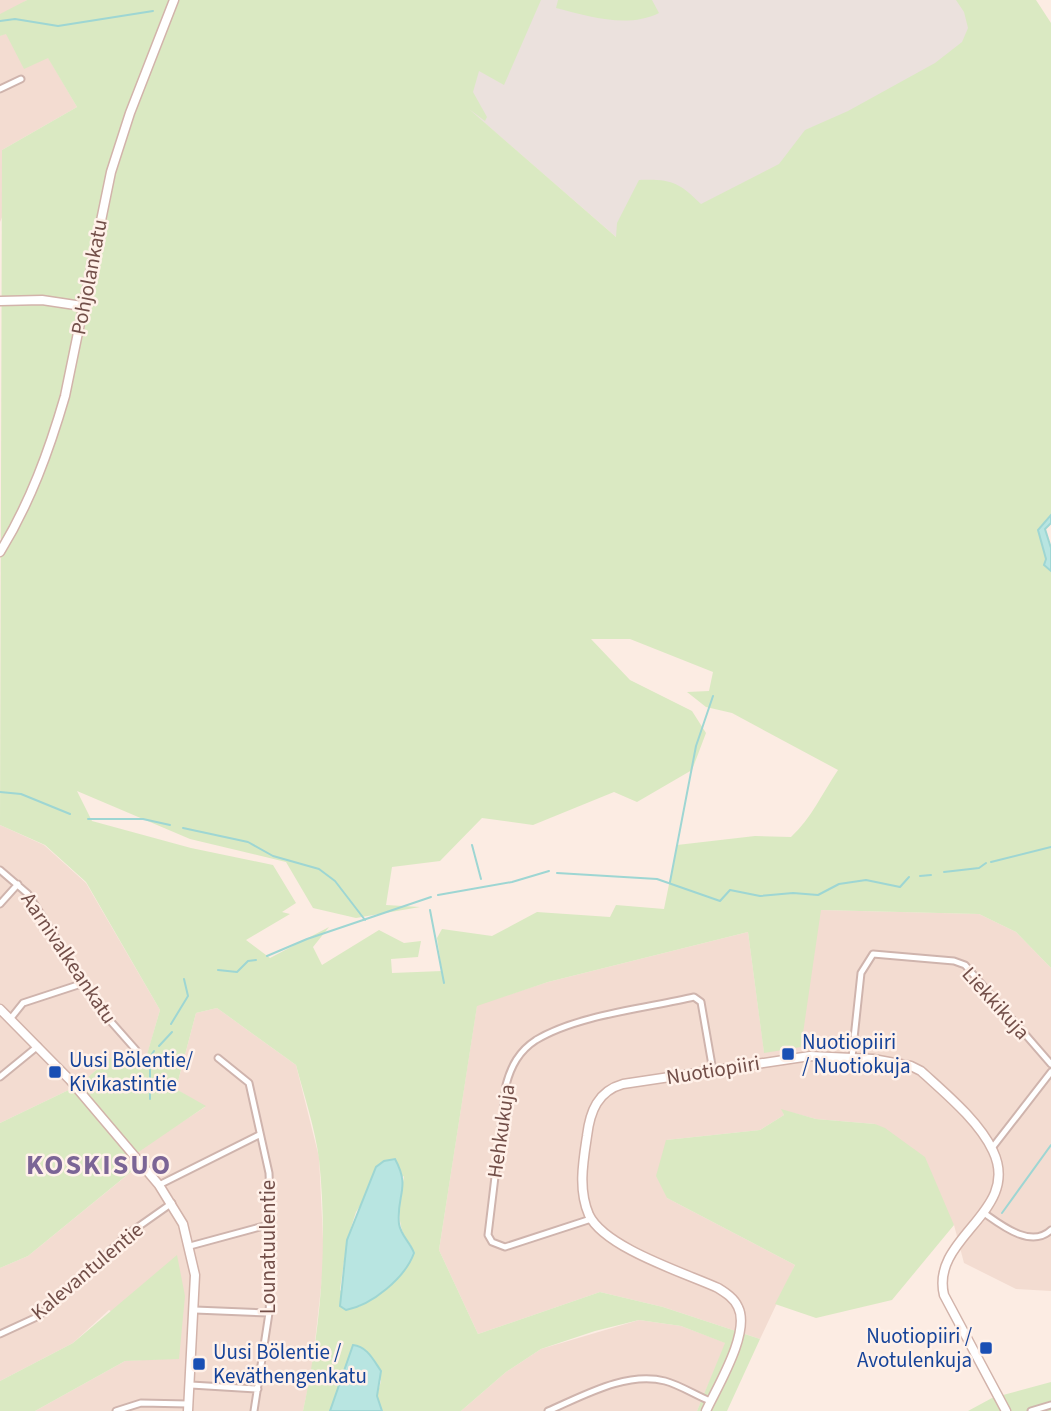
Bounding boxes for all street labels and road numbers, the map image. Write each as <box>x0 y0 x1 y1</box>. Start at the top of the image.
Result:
street label: Pohjolankatu <box>63 217 115 337</box>
street label: Aarnivalkeankatu <box>14 886 124 1030</box>
street label: Liekkikuja <box>955 960 1037 1046</box>
street label: Nuotiopiiri <box>664 1048 762 1092</box>
street label: Hehkukuja <box>480 1082 522 1180</box>
street label: Lounatuulentie <box>253 1180 283 1314</box>
street label: Kalevantulentie <box>24 1215 150 1327</box>

